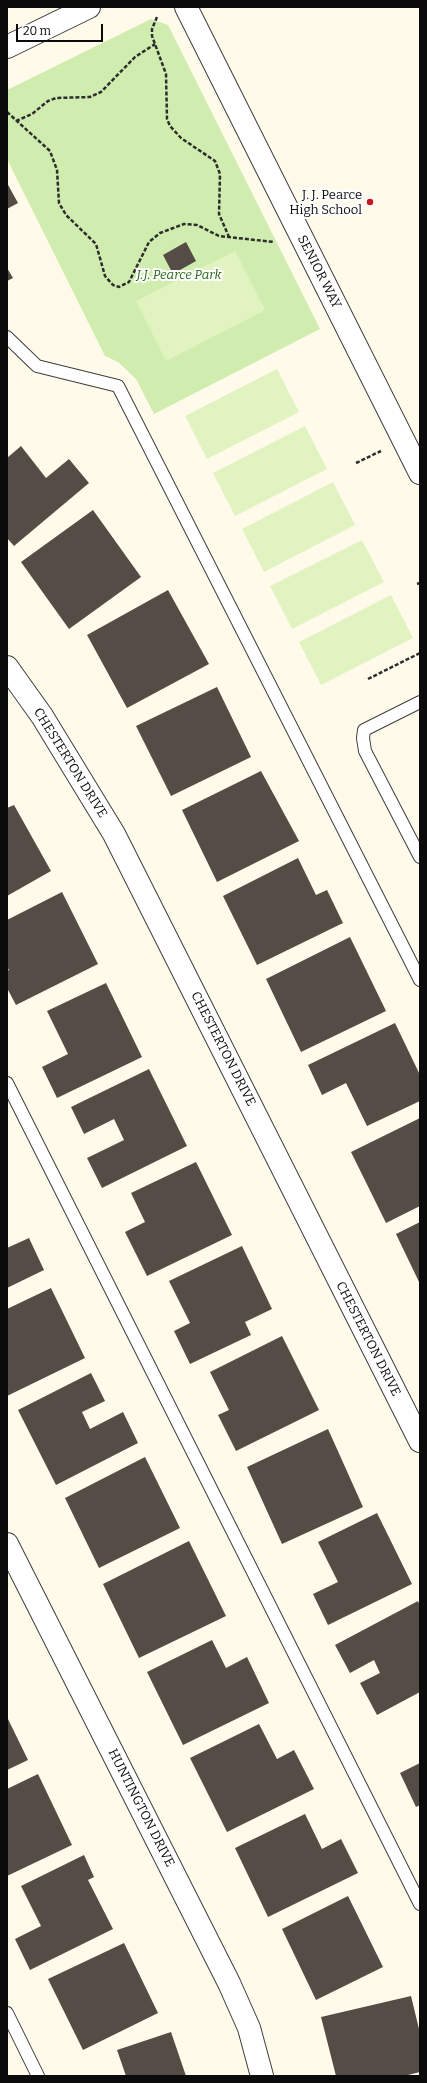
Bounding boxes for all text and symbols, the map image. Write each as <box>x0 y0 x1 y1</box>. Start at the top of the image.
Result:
scale bar <box>18 16 105 42</box>
text: 20 m <box>23 24 51 38</box>
place label: J. J. Pearce High School <box>289 187 362 218</box>
marker: J. J. Pearce High School <box>365 197 375 207</box>
street label: SENIOR WAY <box>294 233 344 311</box>
park label: J.J. Pearce Park <box>137 267 221 283</box>
street label: CHESTERTON DRIVE <box>30 705 110 821</box>
street label: CHESTERTON DRIVE <box>187 989 259 1109</box>
street label: CHESTERTON DRIVE <box>332 1279 404 1399</box>
street label: HUNTINGTON DRIVE <box>104 1746 178 1870</box>

